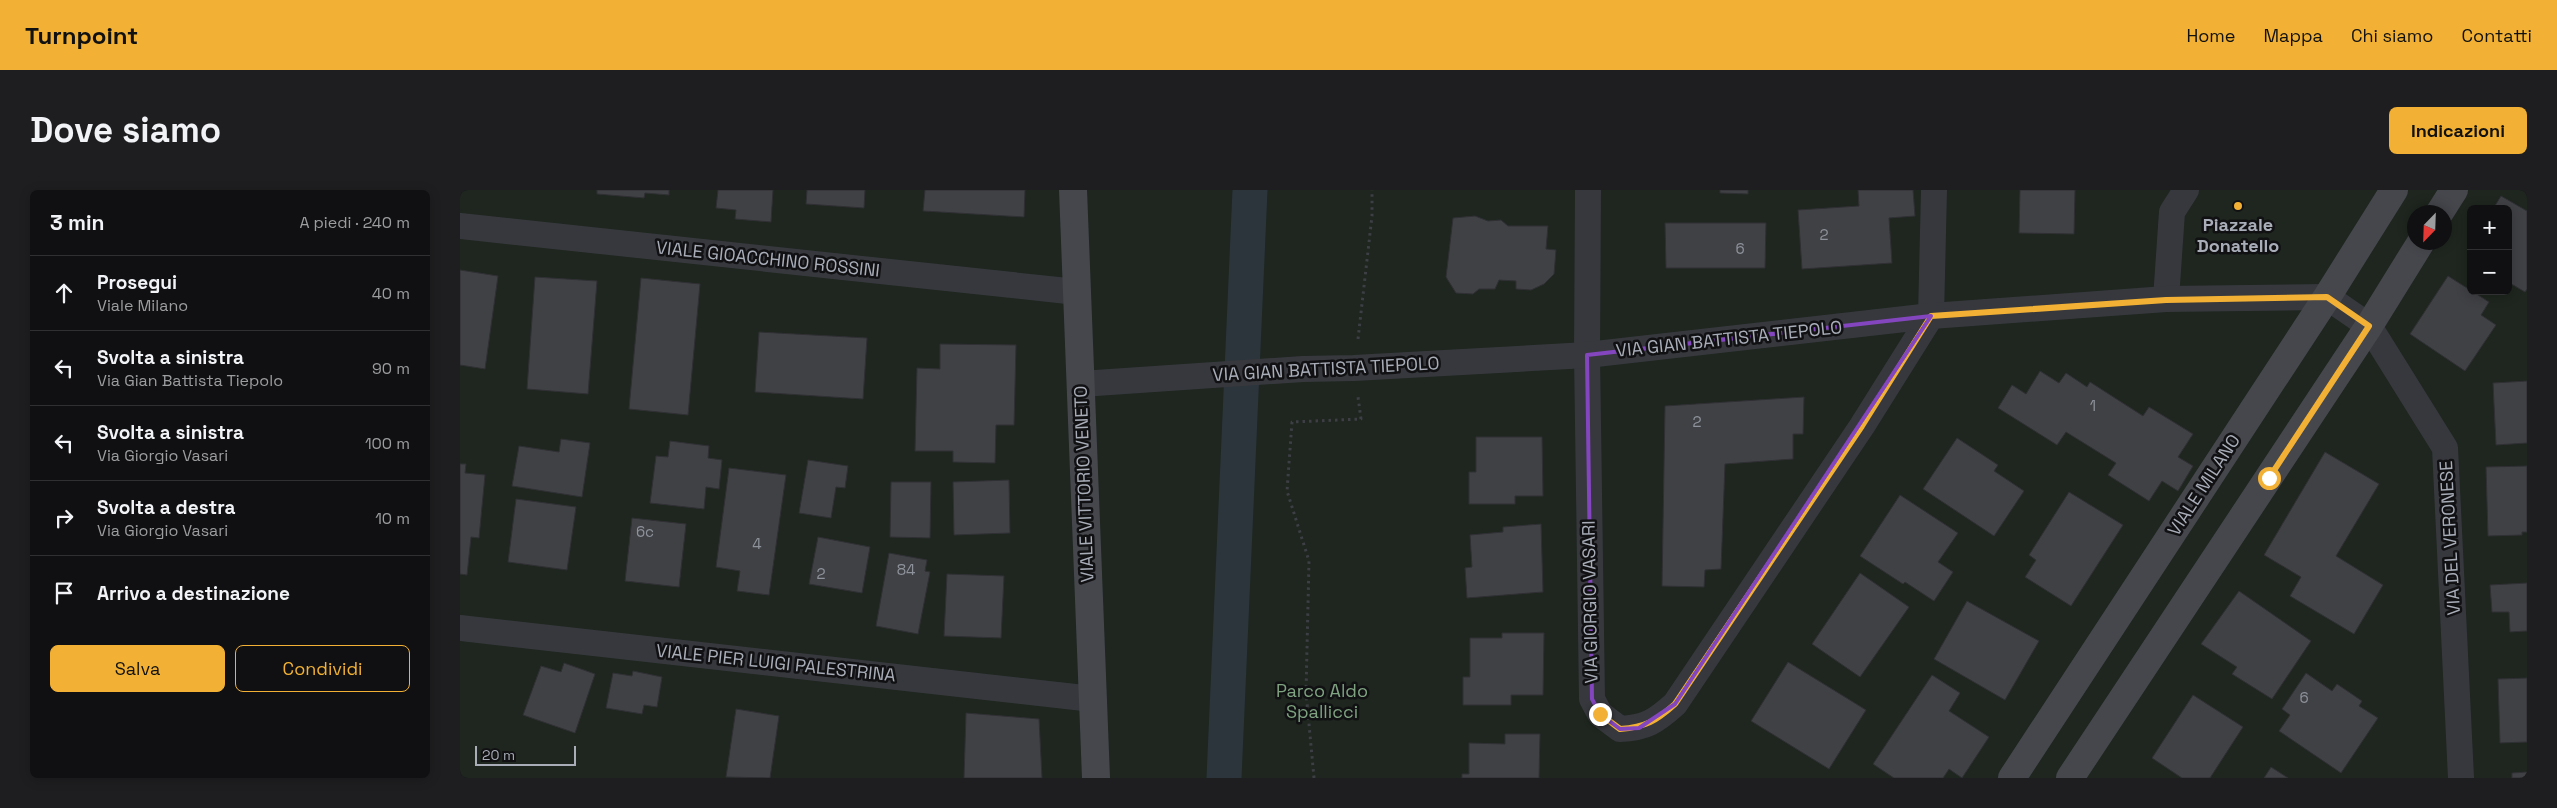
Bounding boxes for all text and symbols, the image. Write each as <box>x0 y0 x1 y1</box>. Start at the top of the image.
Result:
text: Turnpoint <box>25 20 138 51</box>
text: Home <box>2186 24 2236 47</box>
text: Mappa <box>2264 24 2323 47</box>
text: Chi siamo <box>2351 24 2433 47</box>
text: Contatti <box>2461 24 2532 47</box>
button: Indicazioni <box>2389 107 2527 154</box>
text: Dove siamo <box>30 108 221 152</box>
marker: Piazzale Donatello <box>2232 200 2244 212</box>
north arrow <box>2407 205 2452 250</box>
map controls <box>2467 205 2512 295</box>
button: + <box>2467 205 2512 250</box>
text: 3 min <box>50 209 105 236</box>
text: A piedi · 240 m <box>300 212 410 233</box>
place label: Piazzale Donatello <box>2197 213 2279 257</box>
house number: 2 <box>1819 225 1829 244</box>
street label: VIALE GIOACCHINO ROSSINI <box>655 235 881 282</box>
house number: 6 <box>1735 239 1745 258</box>
button: − <box>2467 250 2512 295</box>
text: Prosegui <box>97 270 177 295</box>
icon: ahead <box>50 279 78 307</box>
text: 40 m <box>372 283 410 304</box>
text: Viale Milano <box>97 295 188 316</box>
street label: VIA GIAN BATTISTA TIEPOLO <box>1615 315 1843 362</box>
text: Svolta a sinistra <box>97 345 244 370</box>
street label: VIA GIAN BATTISTA TIEPOLO <box>1212 351 1440 386</box>
icon: left <box>50 354 78 382</box>
text: 90 m <box>372 358 410 379</box>
text: Via Gian Battista Tiepolo <box>97 370 283 391</box>
street label: VIALE VITTORIO VENETO <box>1069 385 1098 583</box>
house number: 1 <box>2090 396 2096 415</box>
house number: 2 <box>1692 412 1702 431</box>
text: Svolta a sinistra <box>97 420 244 445</box>
icon: left <box>50 429 78 457</box>
street label: VIALE MILANO <box>2162 430 2245 540</box>
text: 100 m <box>365 433 410 454</box>
text: Via Giorgio Vasari <box>97 445 228 466</box>
street label: VIA DEL VERONESE <box>2434 460 2465 616</box>
route start <box>2258 467 2281 490</box>
text: Svolta a destra <box>97 495 235 520</box>
icon: right <box>50 504 78 532</box>
text: 10 m <box>375 508 410 529</box>
text: Via Giorgio Vasari <box>97 520 228 541</box>
street label: VIA GIORGIO VASARI <box>1577 520 1602 684</box>
house number: 6c <box>636 522 654 541</box>
house number: 4 <box>752 534 762 553</box>
house number: 84 <box>897 560 915 579</box>
house number: 2 <box>816 564 826 583</box>
icon: arrive <box>50 579 78 607</box>
text: Arrivo a destinazione <box>97 581 290 606</box>
street label: VIALE PIER LUIGI PALESTRINA <box>655 638 897 687</box>
button: Salva <box>50 645 225 692</box>
button: Condividi <box>235 645 410 692</box>
park label: Parco Aldo Spallicci <box>1276 679 1368 723</box>
house number: 6 <box>2299 688 2309 707</box>
route end <box>1589 703 1612 726</box>
scale bar <box>475 743 576 766</box>
text: 20 m <box>482 746 515 764</box>

